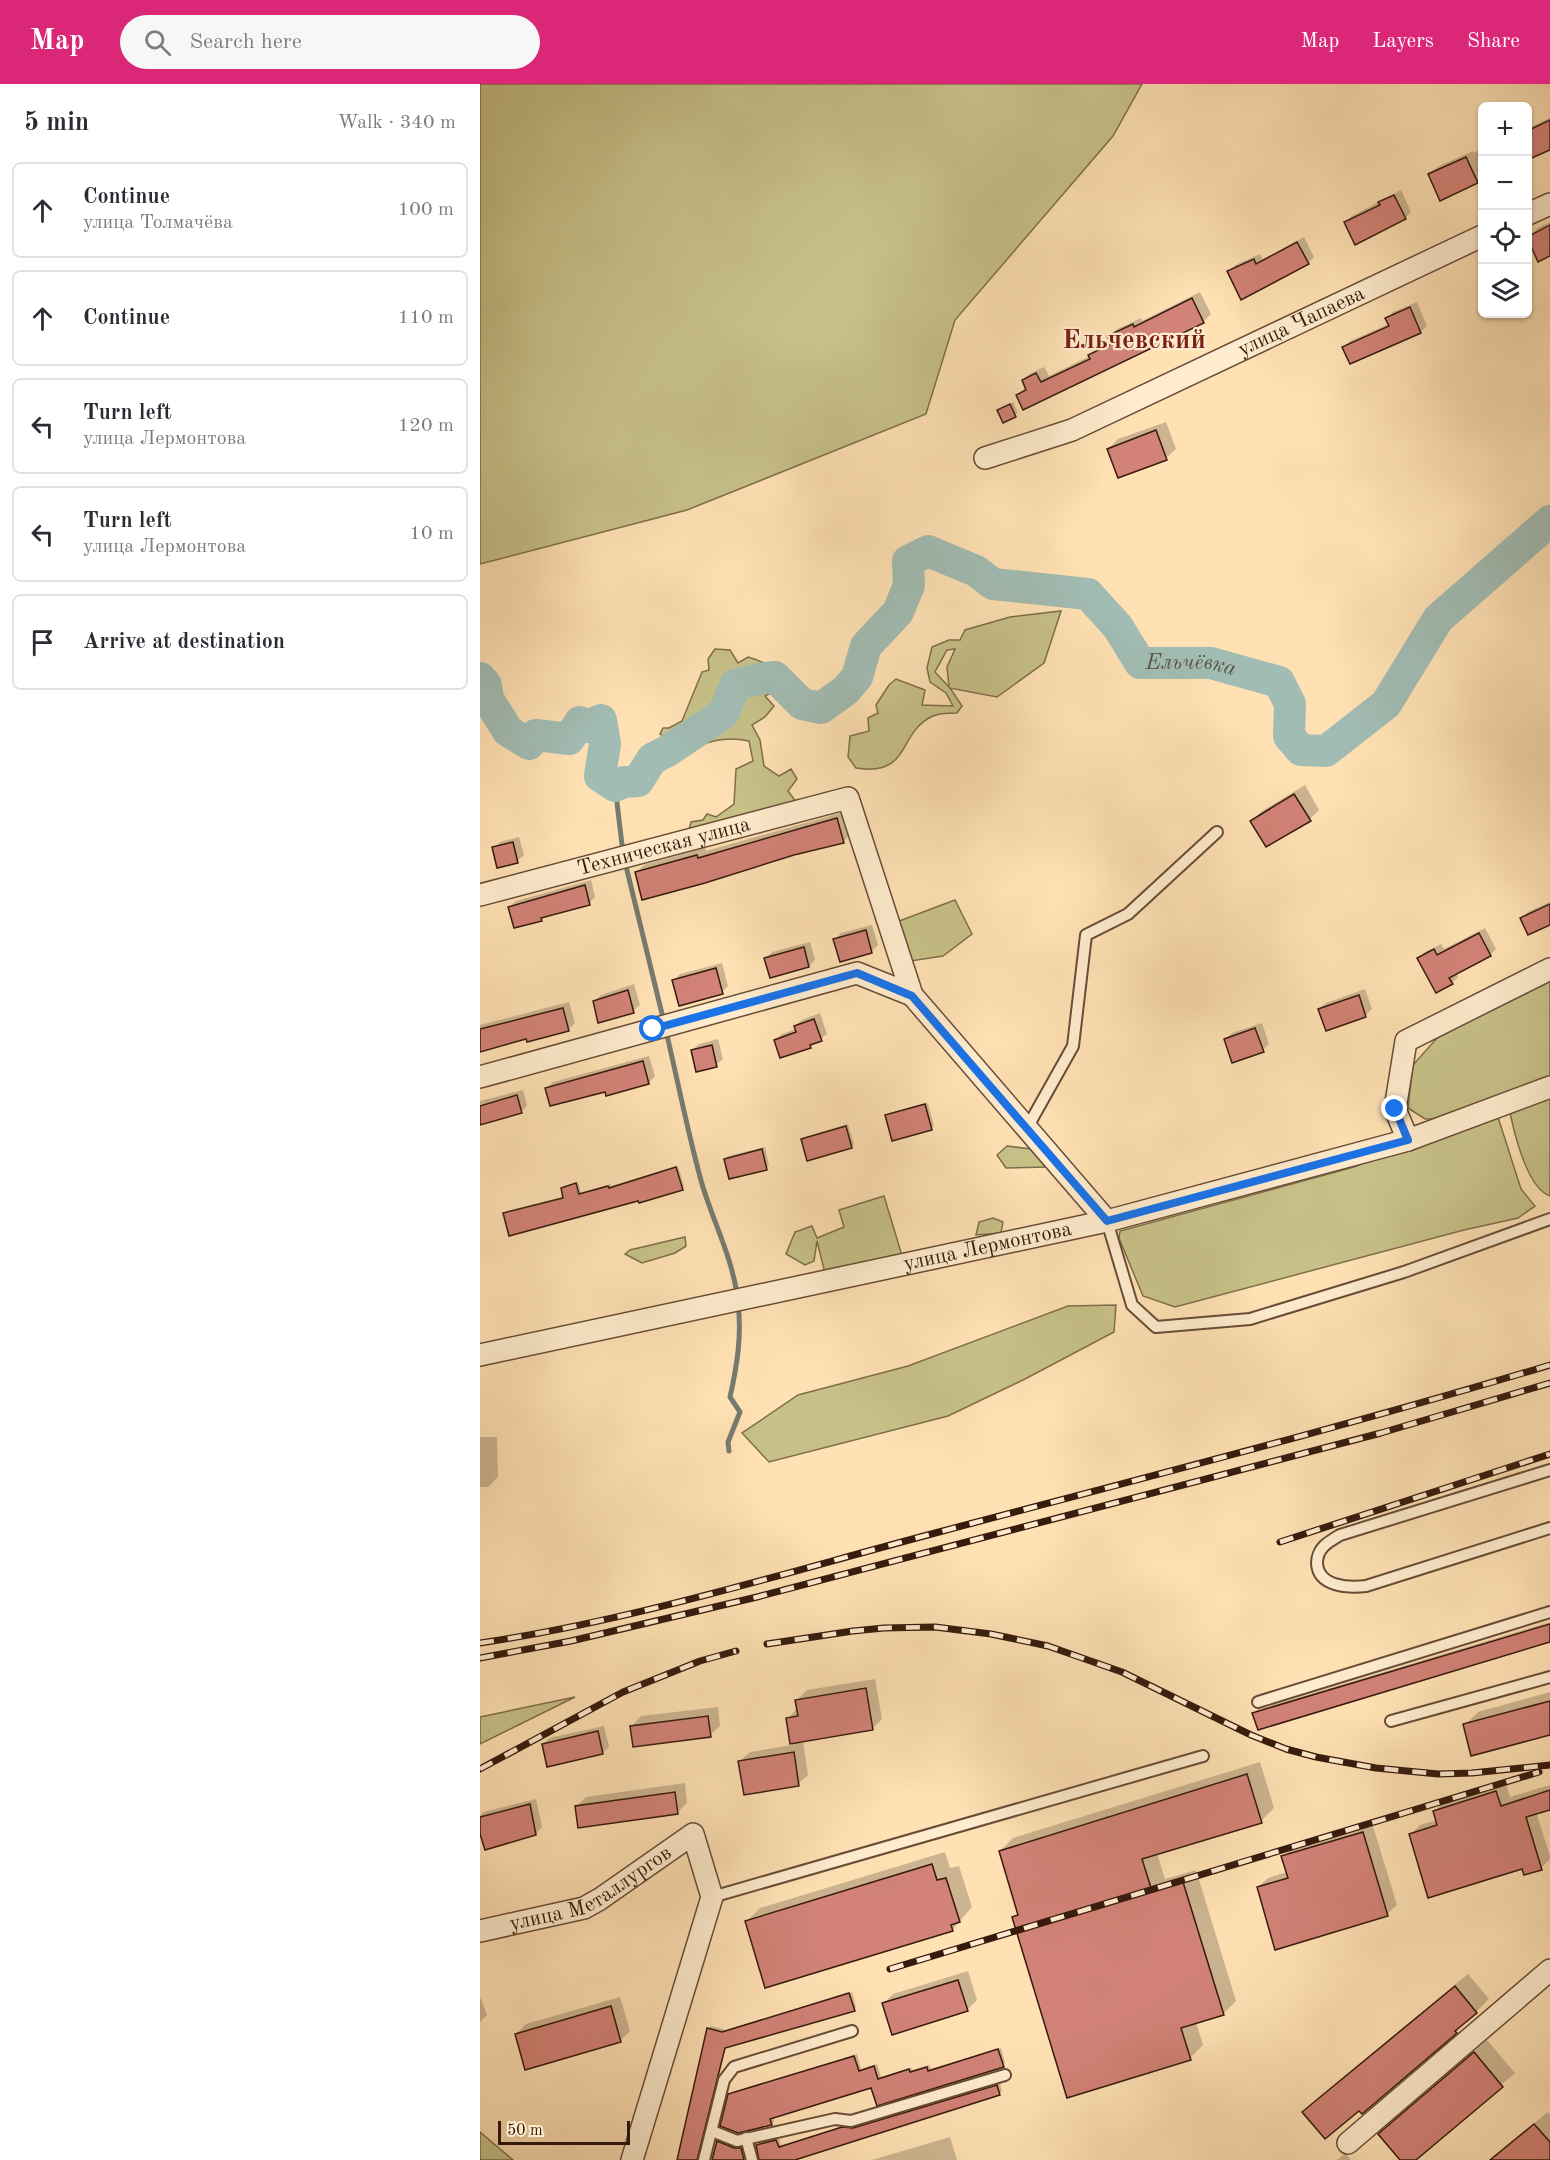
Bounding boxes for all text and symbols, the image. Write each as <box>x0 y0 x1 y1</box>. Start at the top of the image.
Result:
search box <box>120 15 540 69</box>
icon: search <box>141 26 174 59</box>
text: Map <box>30 28 84 56</box>
text: Search here <box>189 31 302 53</box>
text: Map <box>1300 31 1339 52</box>
text: Layers <box>1372 31 1434 52</box>
text: Share <box>1467 31 1520 52</box>
map controls <box>1478 102 1532 318</box>
button: + <box>1478 102 1532 156</box>
text: 5 min <box>24 110 89 136</box>
text: Walk · 340 m <box>337 113 456 133</box>
button: − <box>1478 156 1532 210</box>
text: Continue <box>83 186 170 208</box>
icon: ahead <box>26 194 59 227</box>
text: 100 m <box>398 200 454 220</box>
button: locate <box>1478 210 1532 264</box>
text: улица Толмачёва <box>83 213 233 233</box>
button: layers <box>1478 264 1532 318</box>
street label: улица Чапаева <box>1235 283 1368 360</box>
icon: ahead <box>26 302 59 335</box>
text: Continue <box>83 307 170 329</box>
text: 110 m <box>398 308 454 328</box>
district label: Ельчевский <box>1062 327 1206 354</box>
text: Turn left <box>83 402 172 424</box>
icon: left <box>26 410 59 443</box>
text: 120 m <box>398 416 454 436</box>
text: улица Лермонтова <box>83 429 246 449</box>
text: Turn left <box>83 510 172 532</box>
icon: left <box>26 518 59 551</box>
text: 10 m <box>409 524 454 544</box>
text: улица Лермонтова <box>83 537 246 557</box>
icon: arrive <box>26 626 59 659</box>
text: Arrive at destination <box>83 631 285 653</box>
water label: Ельчёвка <box>1144 652 1239 681</box>
street label: Техническая улица <box>575 814 752 879</box>
route start <box>639 1015 665 1041</box>
route end <box>1381 1095 1407 1121</box>
street label: улица Лермонтова <box>902 1218 1074 1275</box>
street label: улица Металлургов <box>507 1842 675 1935</box>
scale bar <box>498 2118 630 2146</box>
text: 50 m <box>507 2123 543 2139</box>

